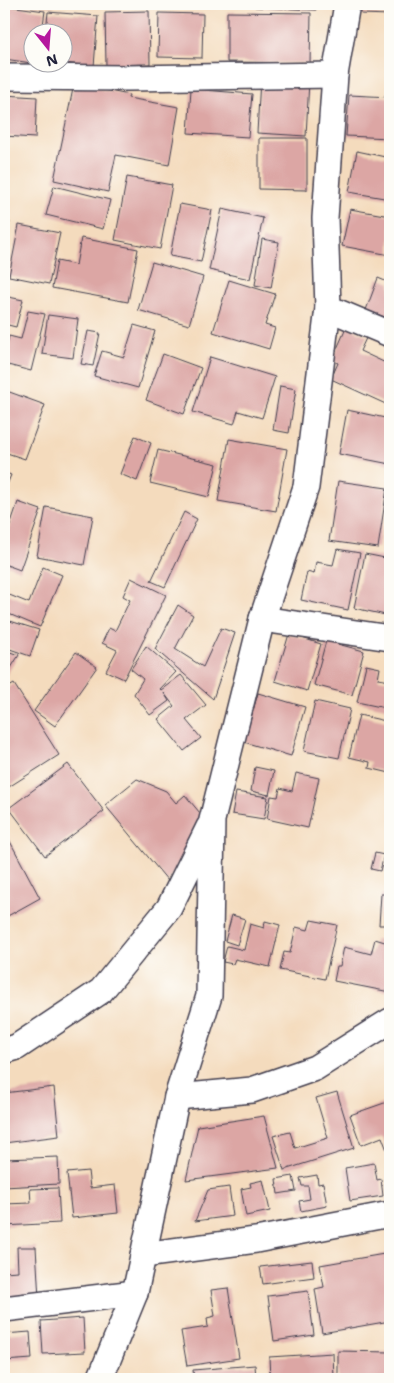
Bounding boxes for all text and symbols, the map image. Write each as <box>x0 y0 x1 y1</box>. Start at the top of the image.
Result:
north arrow <box>22 22 72 72</box>
text: N <box>44 50 60 71</box>

